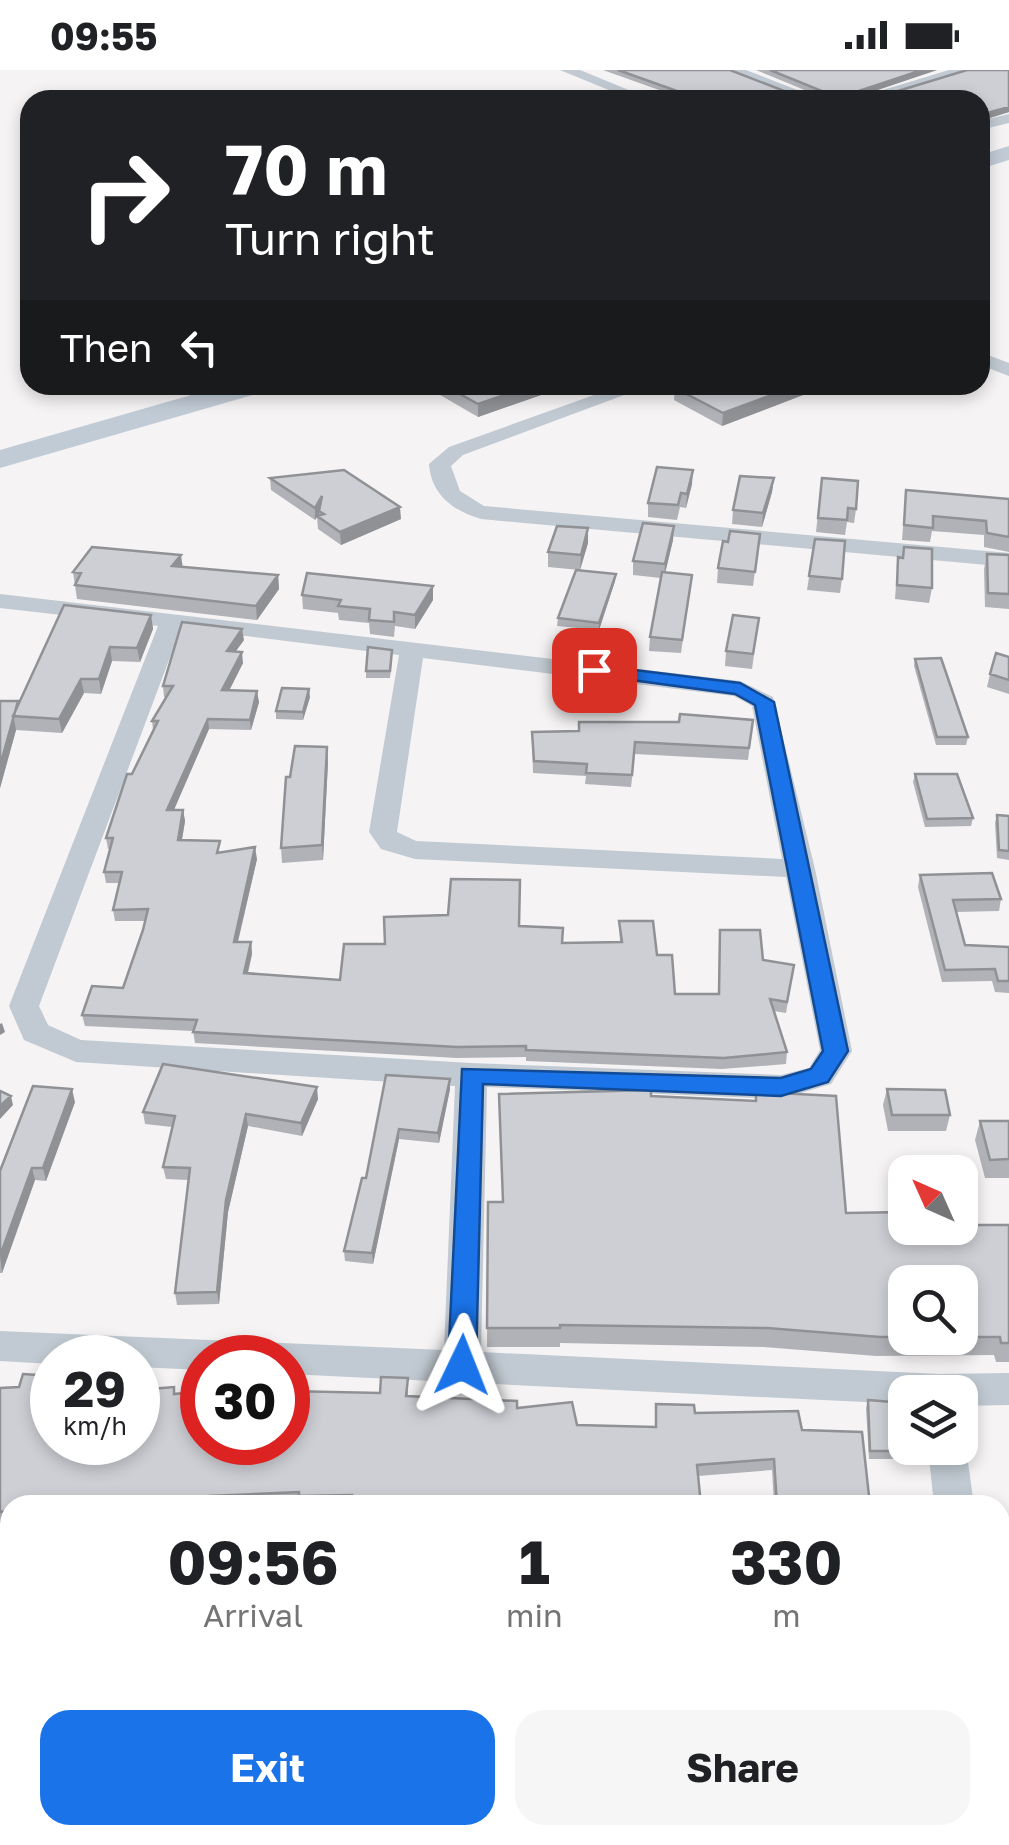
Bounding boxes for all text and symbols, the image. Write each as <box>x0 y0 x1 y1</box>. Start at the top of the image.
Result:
text: 09:55 <box>50 13 157 58</box>
text: 70 m <box>225 126 387 210</box>
icon: right <box>60 130 190 260</box>
text: Turn right <box>225 211 435 265</box>
icon: left <box>172 320 227 375</box>
text: Then <box>60 325 152 370</box>
pin <box>552 628 637 713</box>
icon: arrive <box>567 643 622 698</box>
north arrow <box>888 1155 978 1245</box>
map controls <box>888 1155 978 1465</box>
button: search <box>888 1265 978 1355</box>
position arrow <box>410 1313 514 1417</box>
speed limit sign: 30 <box>180 1335 310 1465</box>
text: 29 <box>64 1358 126 1418</box>
button: layers <box>888 1375 978 1465</box>
text: km/h <box>63 1410 127 1441</box>
text: 09:56 <box>168 1525 339 1597</box>
text: 1 <box>519 1525 550 1597</box>
text: 330 <box>730 1525 842 1597</box>
text: Arrival <box>203 1596 303 1634</box>
text: min <box>506 1596 563 1634</box>
text: m <box>772 1596 800 1634</box>
button: Exit <box>40 1710 495 1825</box>
button: Share <box>515 1710 970 1825</box>

